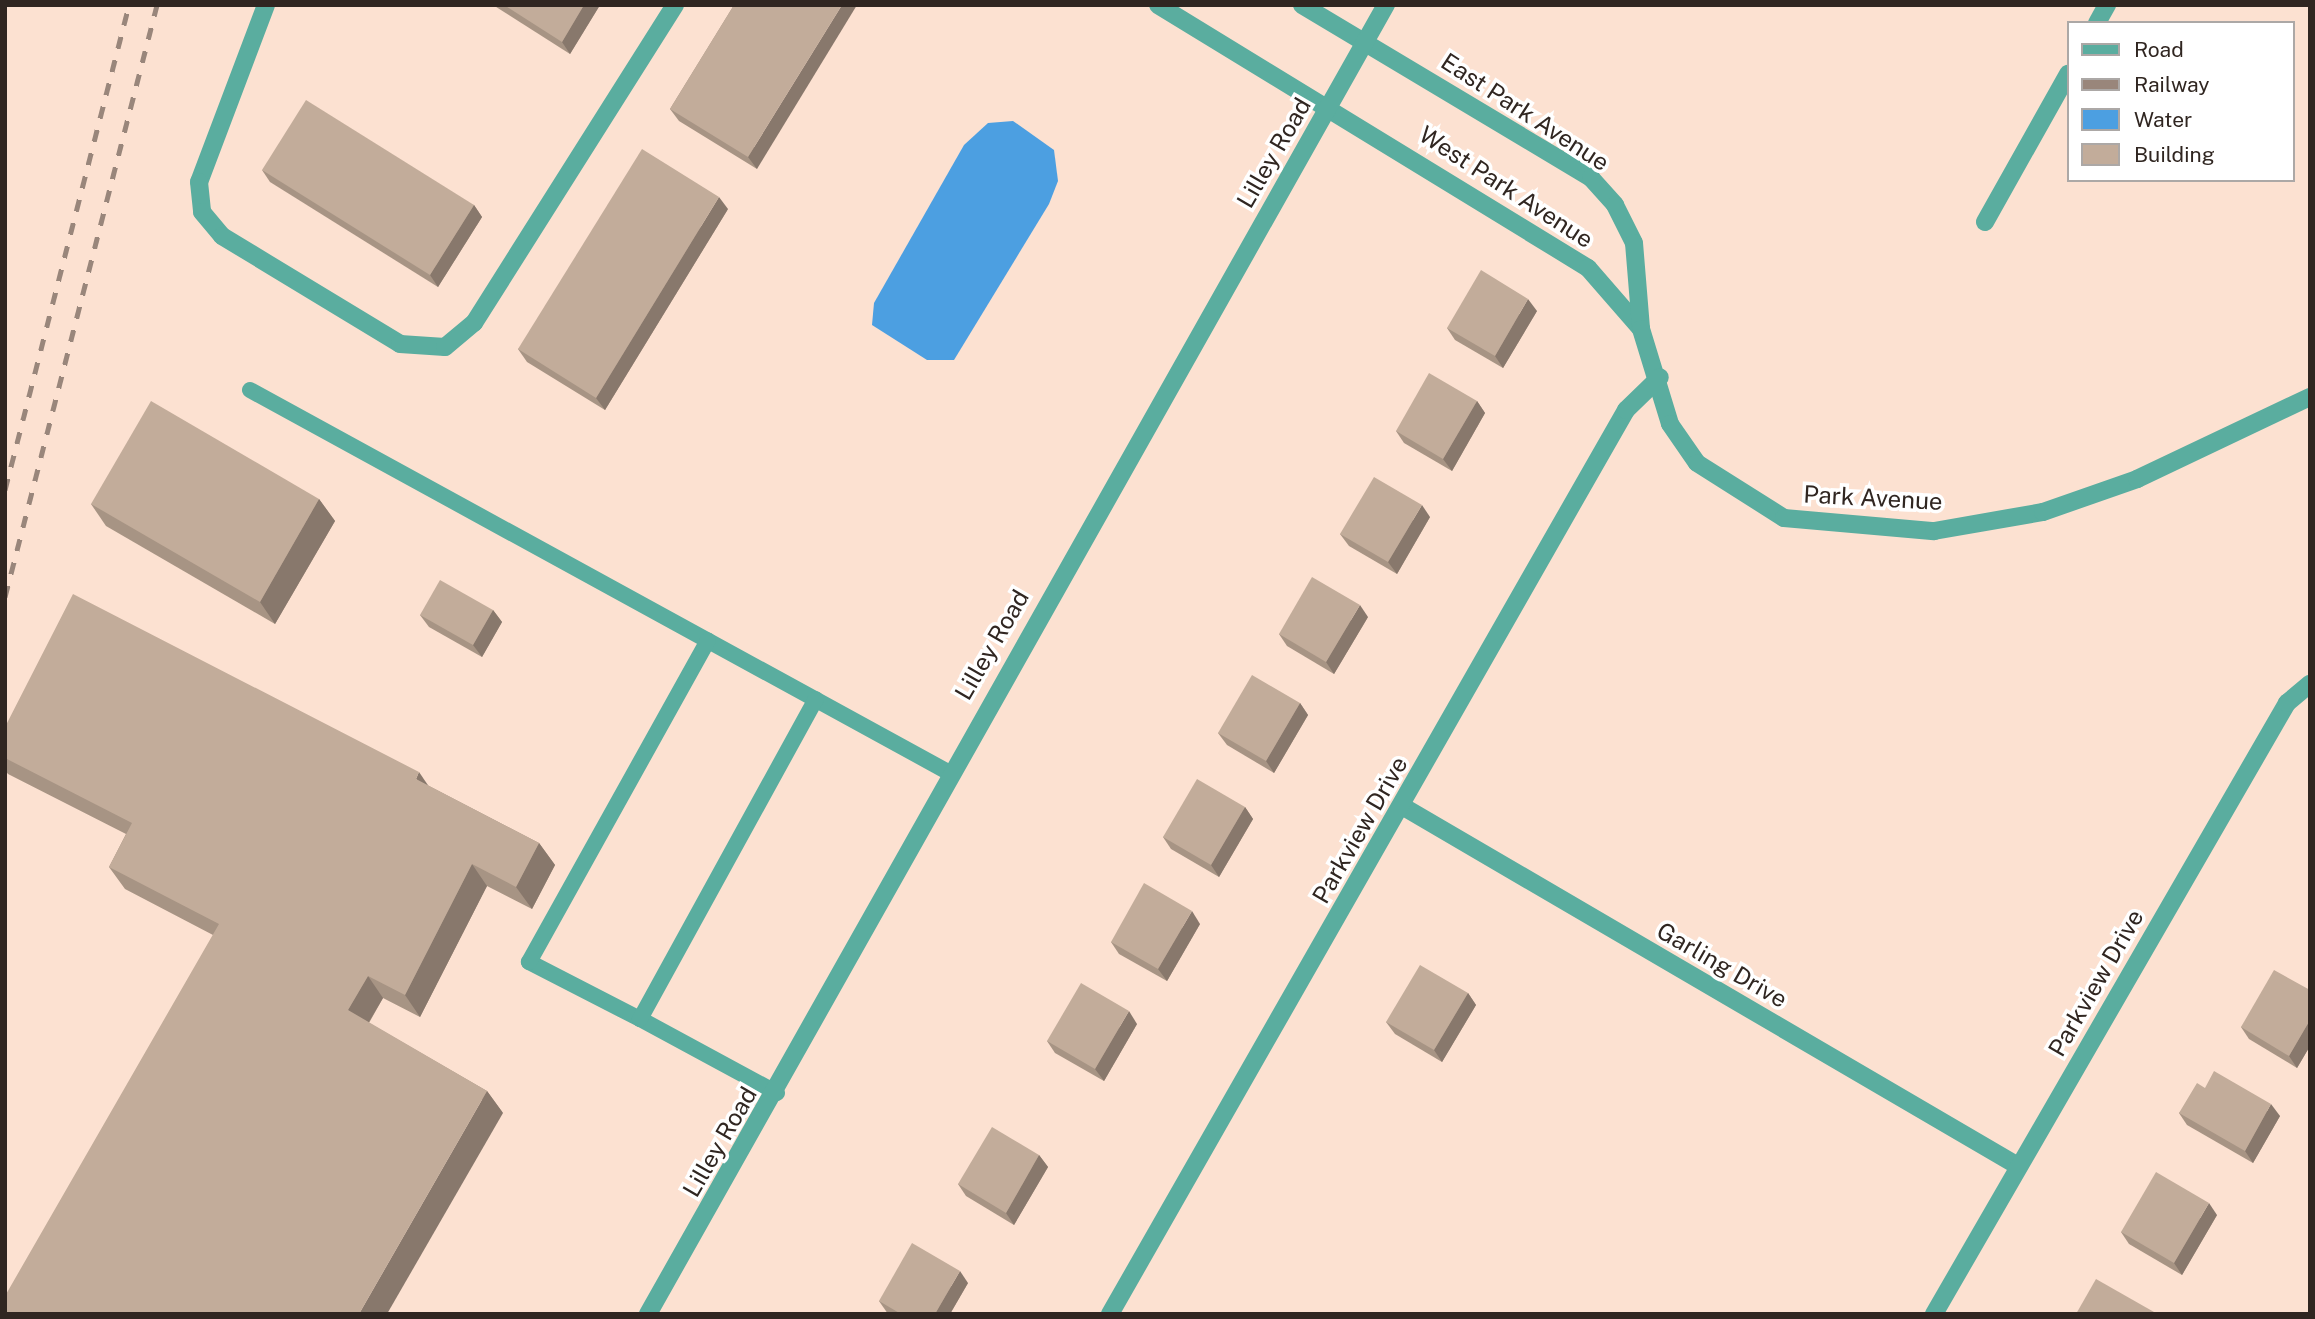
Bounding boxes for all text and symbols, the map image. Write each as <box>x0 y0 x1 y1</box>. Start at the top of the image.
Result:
legend <box>2066 21 2294 182</box>
text: Road <box>2134 37 2184 62</box>
street label: East Park Avenue <box>1436 47 1614 177</box>
text: Railway <box>2134 72 2210 97</box>
street label: Lilley Road <box>1231 93 1317 213</box>
text: Water <box>2134 107 2192 132</box>
street label: West Park Avenue <box>1414 120 1598 254</box>
text: Building <box>2134 142 2215 167</box>
street label: Park Avenue <box>1803 480 1943 516</box>
street label: Lilley Road <box>949 585 1035 705</box>
street label: Parkview Drive <box>1306 751 1414 909</box>
street label: Parkview Drive <box>2042 904 2150 1062</box>
street label: Garling Drive <box>1652 916 1792 1014</box>
street label: Lilley Road <box>677 1082 763 1202</box>

